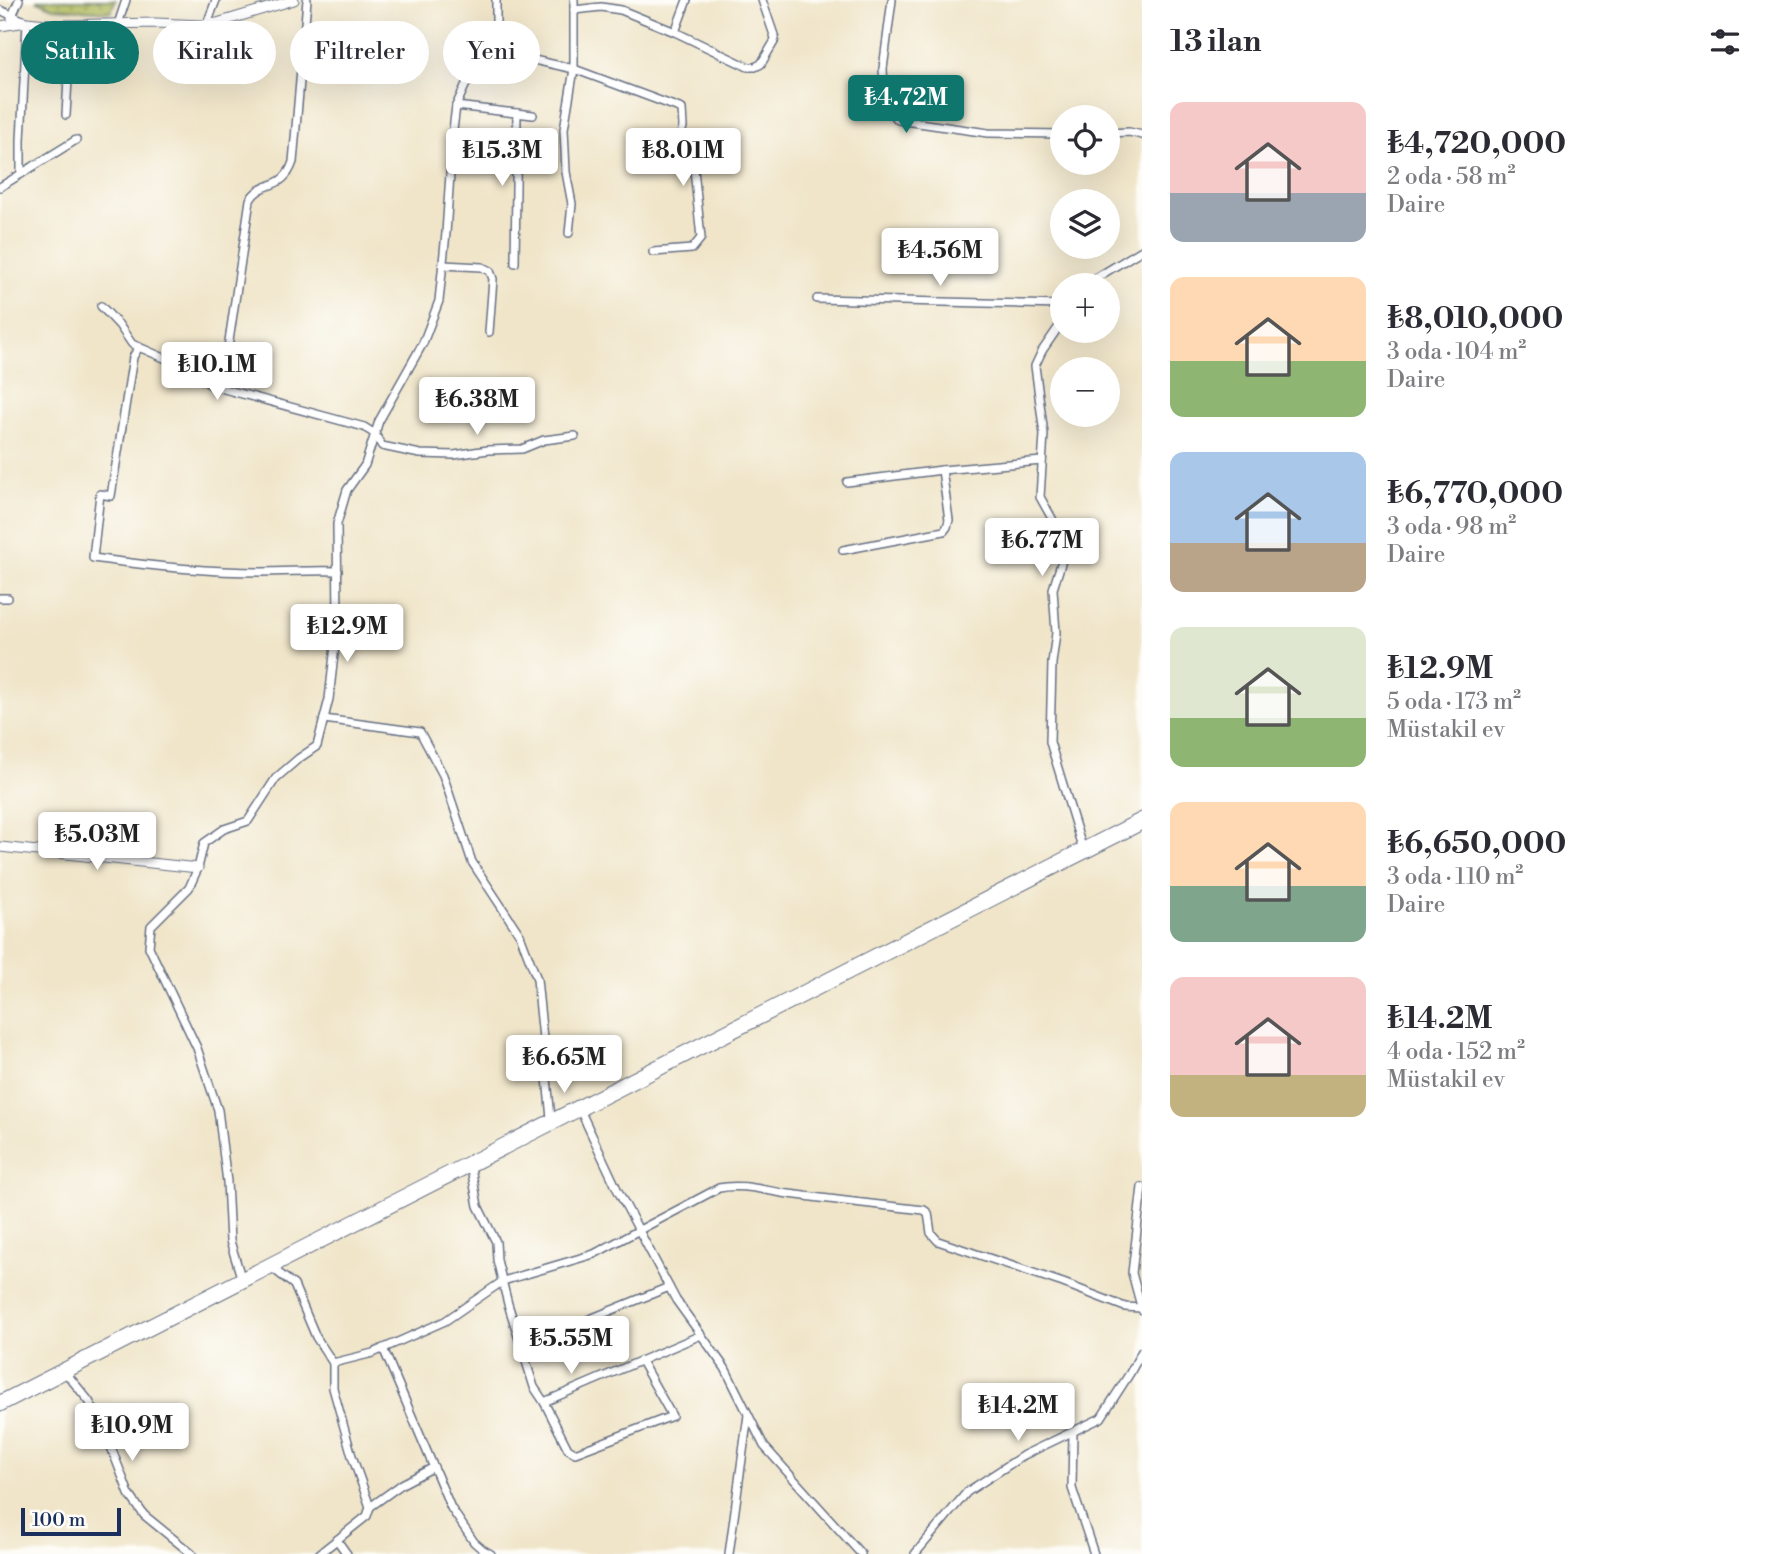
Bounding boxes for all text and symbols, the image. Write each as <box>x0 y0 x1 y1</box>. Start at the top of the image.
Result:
chip: Satılık <box>21 21 139 84</box>
chip: Kiralık <box>153 21 276 84</box>
chip: Filtreler <box>290 21 429 84</box>
chip: Yeni <box>443 21 540 84</box>
text: 13 ilan <box>1170 23 1261 61</box>
icon: filters <box>1706 23 1744 61</box>
pin: ₺4.72M <box>849 76 963 135</box>
text: ₺4.72M <box>864 84 948 112</box>
map controls <box>1050 105 1120 427</box>
button: locate <box>1050 105 1120 175</box>
text: ₺4,720,000 <box>1387 125 1566 163</box>
pin: ₺15.3M <box>445 128 559 188</box>
pin: ₺8.01M <box>626 128 740 188</box>
icon: home <box>1226 130 1310 214</box>
text: ₺15.3M <box>462 137 542 165</box>
text: ₺8.01M <box>642 137 724 165</box>
text: 2 oda · 58 m² <box>1387 163 1515 191</box>
button: layers <box>1050 189 1120 259</box>
text: Daire <box>1387 191 1445 219</box>
pin: ₺4.56M <box>883 229 997 288</box>
text: ₺4.56M <box>897 237 983 265</box>
button: + <box>1050 273 1120 343</box>
text: ₺8,010,000 <box>1387 300 1563 338</box>
icon: home <box>1226 305 1310 389</box>
text: 3 oda · 104 m² <box>1387 338 1526 366</box>
pin: ₺10.1M <box>160 342 274 402</box>
text: ₺10.1M <box>177 351 257 379</box>
button: − <box>1050 357 1120 427</box>
text: Daire <box>1387 366 1445 394</box>
pin: ₺6.38M <box>420 378 534 437</box>
text: ₺6.38M <box>435 386 519 414</box>
text: ₺6,770,000 <box>1387 475 1563 513</box>
icon: home <box>1226 480 1310 564</box>
text: 3 oda · 98 m² <box>1387 513 1516 541</box>
pin: ₺6.77M <box>985 518 1099 578</box>
text: ₺6.77M <box>1001 527 1083 555</box>
text: Daire <box>1387 541 1445 569</box>
pin: ₺12.9M <box>290 604 404 664</box>
text: ₺12.9M <box>306 613 388 641</box>
text: ₺12.9M <box>1387 650 1493 688</box>
icon: home <box>1226 655 1310 739</box>
text: 5 oda · 173 m² <box>1387 688 1521 716</box>
text: Müstakil ev <box>1387 716 1505 744</box>
pin: ₺5.03M <box>40 812 154 872</box>
text: ₺5.03M <box>54 821 140 849</box>
text: ₺6,650,000 <box>1387 825 1566 863</box>
icon: home <box>1226 830 1310 914</box>
text: 3 oda · 110 m² <box>1387 863 1523 891</box>
text: Daire <box>1387 891 1445 919</box>
text: ₺14.2M <box>1387 1000 1492 1038</box>
icon: home <box>1226 1005 1310 1089</box>
pin: ₺6.65M <box>507 1036 621 1095</box>
text: 4 oda · 152 m² <box>1387 1038 1525 1066</box>
text: ₺6.65M <box>522 1044 606 1072</box>
text: Müstakil ev <box>1387 1066 1505 1094</box>
pin: ₺5.55M <box>514 1316 628 1376</box>
text: ₺5.55M <box>529 1325 613 1353</box>
pin: ₺14.2M <box>961 1384 1075 1443</box>
text: ₺14.2M <box>978 1392 1058 1420</box>
pin: ₺10.9M <box>75 1404 189 1463</box>
text: ₺10.9M <box>91 1412 173 1440</box>
scale bar <box>21 1505 121 1537</box>
text: 100 m <box>32 1508 85 1532</box>

